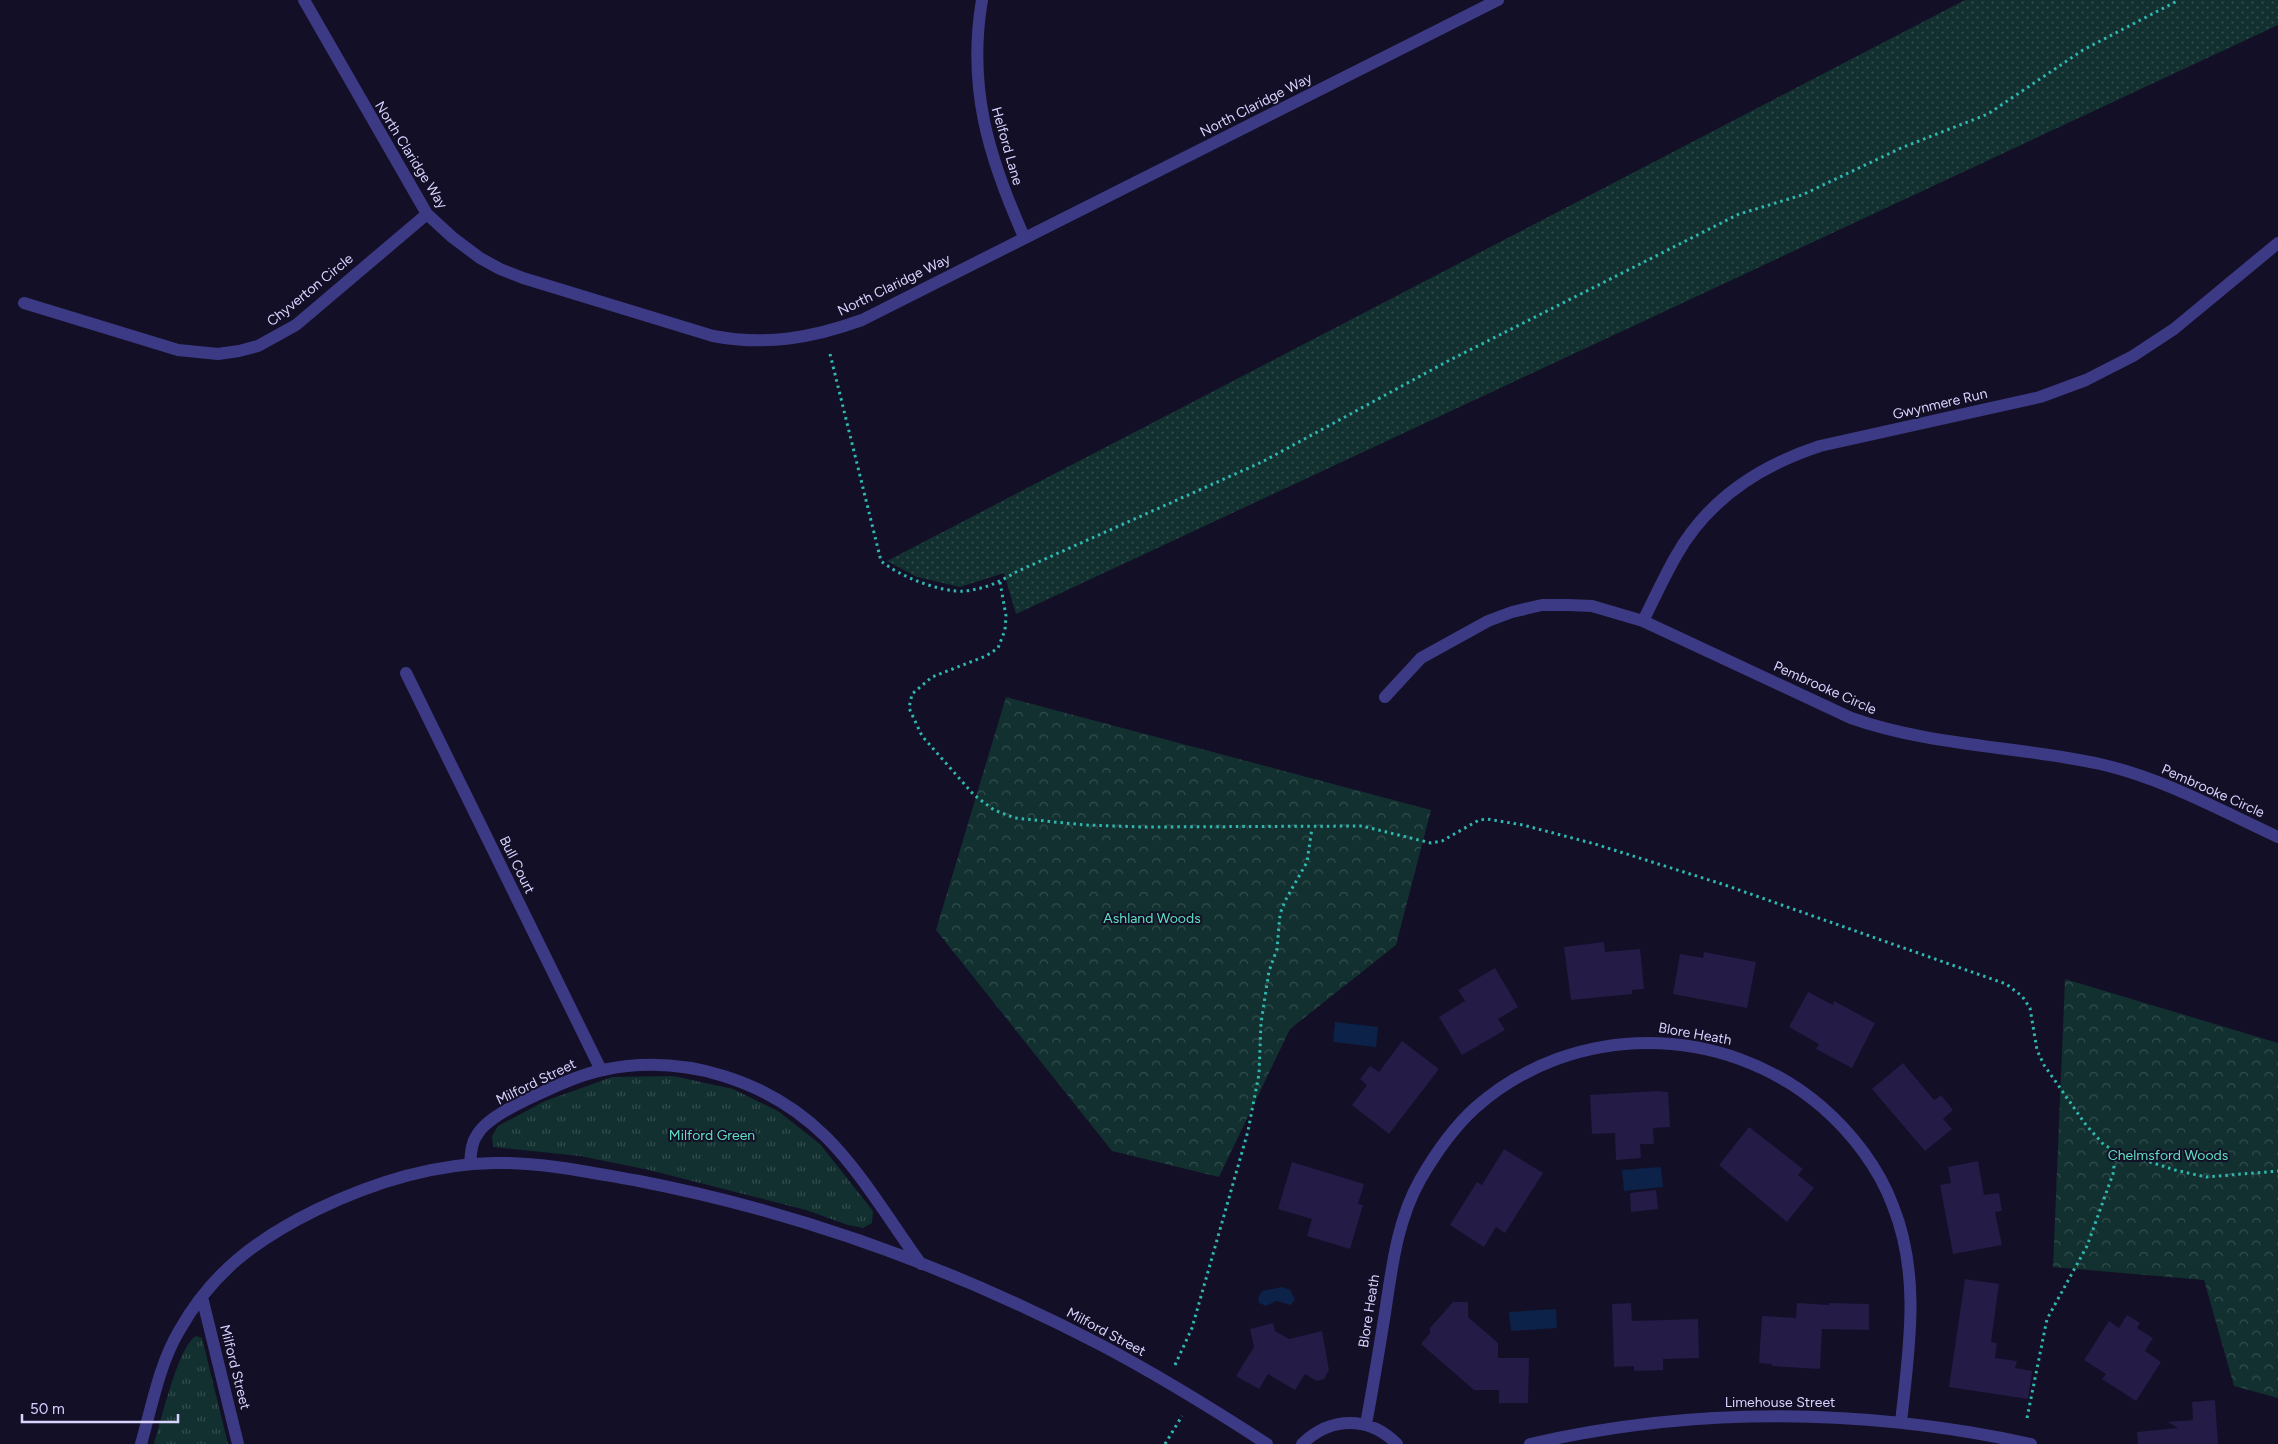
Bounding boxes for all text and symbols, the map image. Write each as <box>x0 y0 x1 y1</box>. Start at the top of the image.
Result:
street label: North Claridge Way <box>1197 69 1315 141</box>
street label: North Claridge Way <box>371 98 451 212</box>
street label: Helford Lane <box>988 105 1026 187</box>
street label: Chyverton Circle <box>264 250 357 330</box>
street label: North Claridge Way <box>835 250 954 320</box>
street label: Gwynmere Run <box>1891 385 1989 423</box>
street label: Pembrooke Circle <box>1771 658 1879 718</box>
street label: Pembrooke Circle <box>2159 761 2267 821</box>
street label: Bull Court <box>496 833 538 897</box>
park label: Ashland Woods <box>1103 910 1201 927</box>
street label: Blore Heath <box>1657 1019 1733 1049</box>
street label: Milford Street <box>493 1055 579 1109</box>
park label: Milford Green <box>669 1127 755 1144</box>
park label: Chelmsford Woods <box>2108 1147 2228 1164</box>
street label: Blore Heath <box>1355 1273 1383 1349</box>
street label: Milford Street <box>1064 1304 1148 1360</box>
street label: Milford Street <box>216 1323 254 1411</box>
scale bar <box>22 1392 179 1424</box>
street label: Limehouse Street <box>1725 1394 1835 1411</box>
text: 50 m <box>30 1400 65 1418</box>

